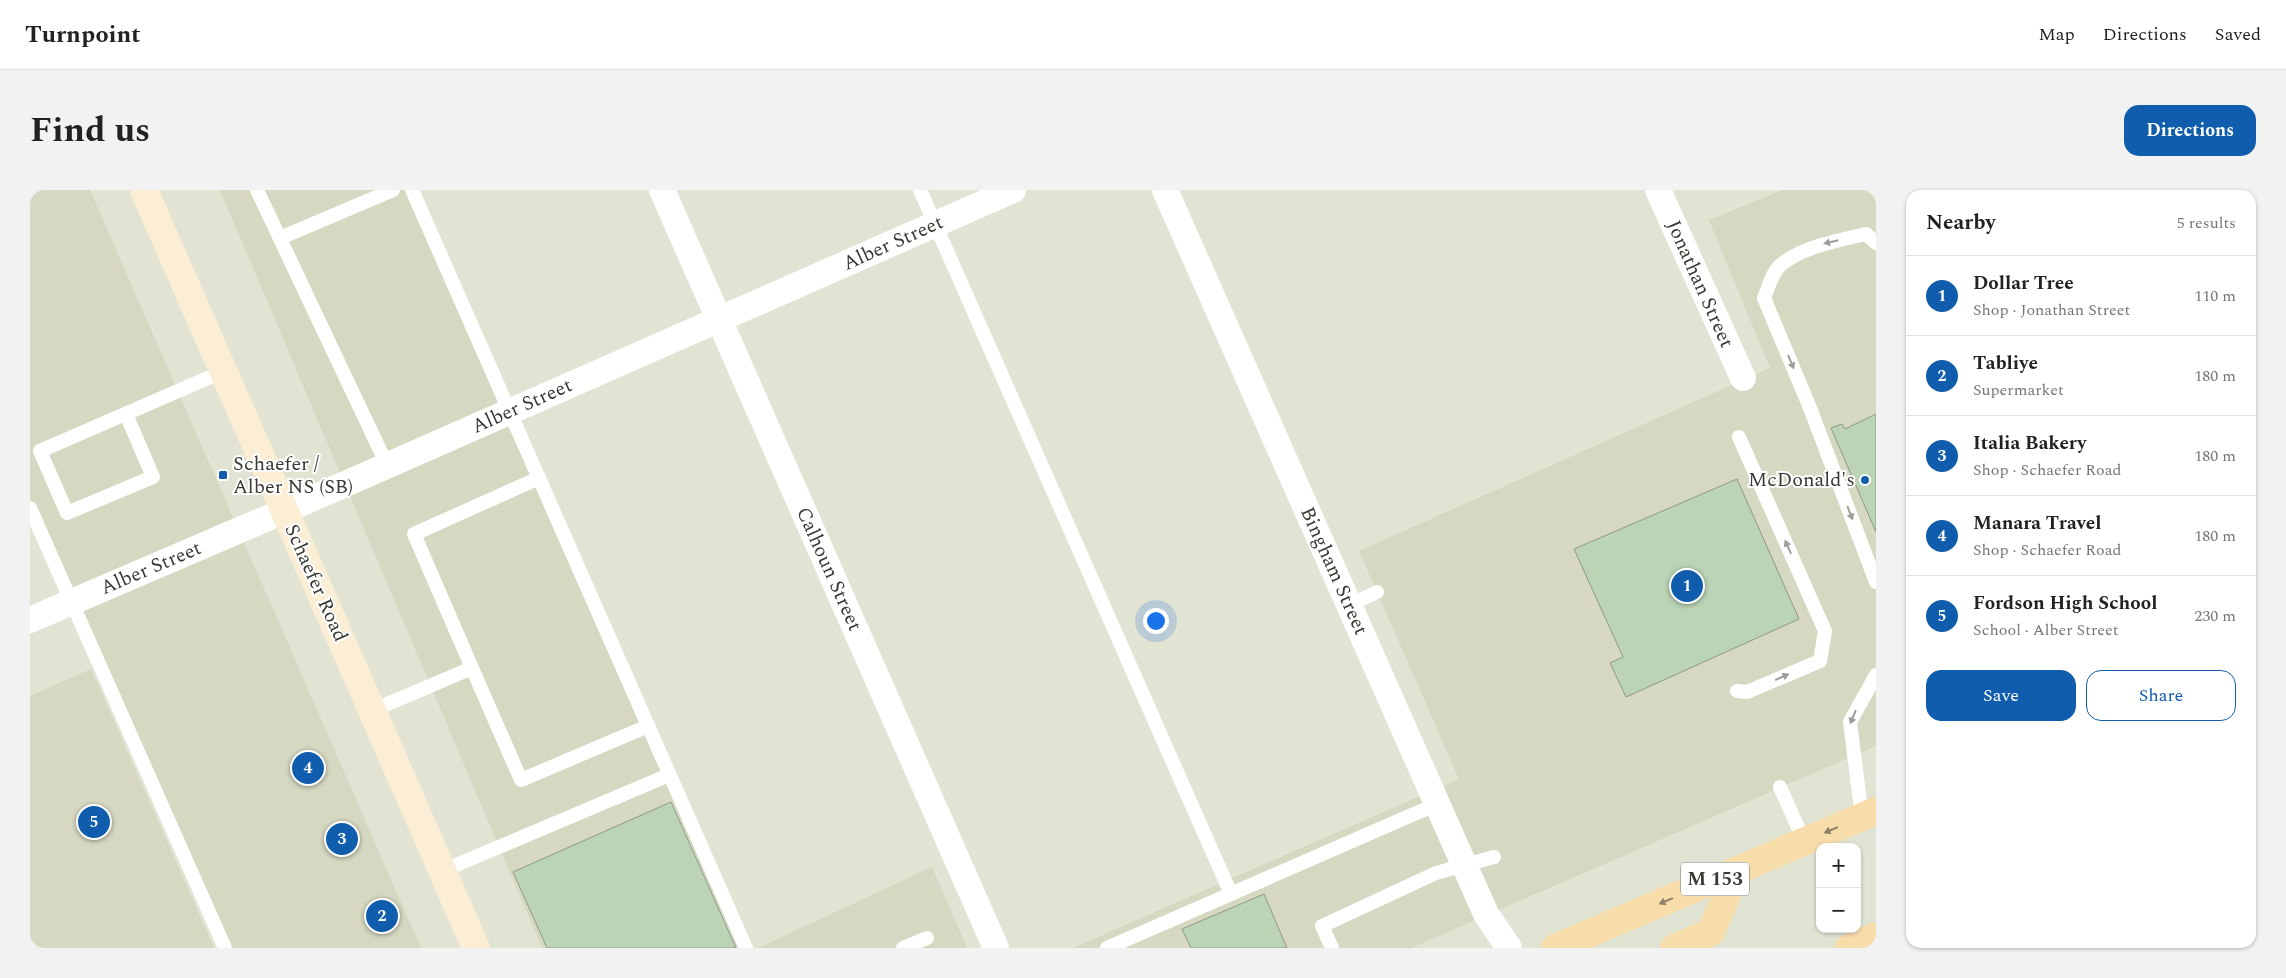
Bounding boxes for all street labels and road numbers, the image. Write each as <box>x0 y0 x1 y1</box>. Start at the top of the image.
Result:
street label: Alber Street <box>838 208 948 278</box>
street label: Jonathan Street <box>1658 215 1742 353</box>
street label: Alber Street <box>467 371 577 441</box>
street label: Calhoun Street <box>788 502 870 636</box>
street label: Bingham Street <box>1292 502 1376 640</box>
street label: Schaefer Road <box>277 519 355 647</box>
street label: Alber Street <box>96 533 206 603</box>
road number: M 153 <box>1681 862 1749 896</box>

